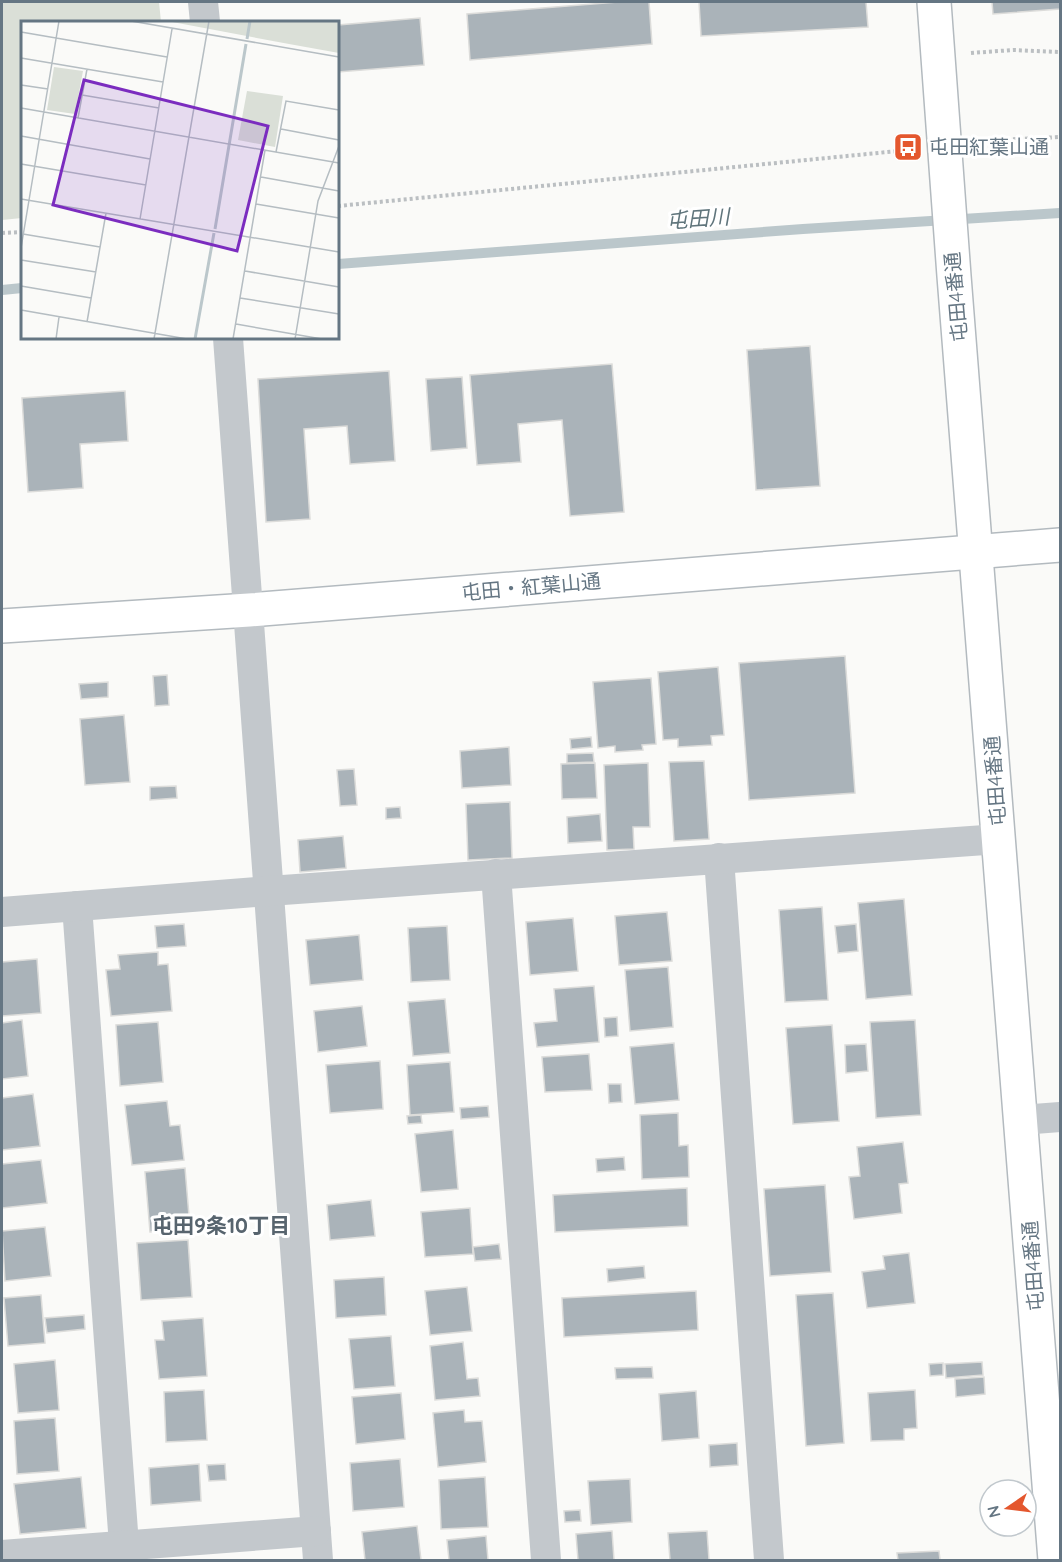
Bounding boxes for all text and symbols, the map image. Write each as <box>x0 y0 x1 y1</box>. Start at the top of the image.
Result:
inset map <box>21 21 339 339</box>
bus stop icon: 屯田紅葉山通 <box>892 131 924 163</box>
place label: 屯田紅葉山通 <box>929 134 1049 159</box>
water label: 屯田川 <box>666 203 732 233</box>
street label: 屯田4番通 <box>939 251 972 343</box>
street label: 屯田・紅葉山通 <box>460 568 602 605</box>
street label: 屯田4番通 <box>979 735 1010 827</box>
district label: 屯田9条10丁目 <box>152 1212 290 1238</box>
street label: 屯田4番通 <box>1017 1220 1048 1312</box>
north arrow <box>978 1478 1038 1538</box>
text: N <box>982 1504 1005 1520</box>

